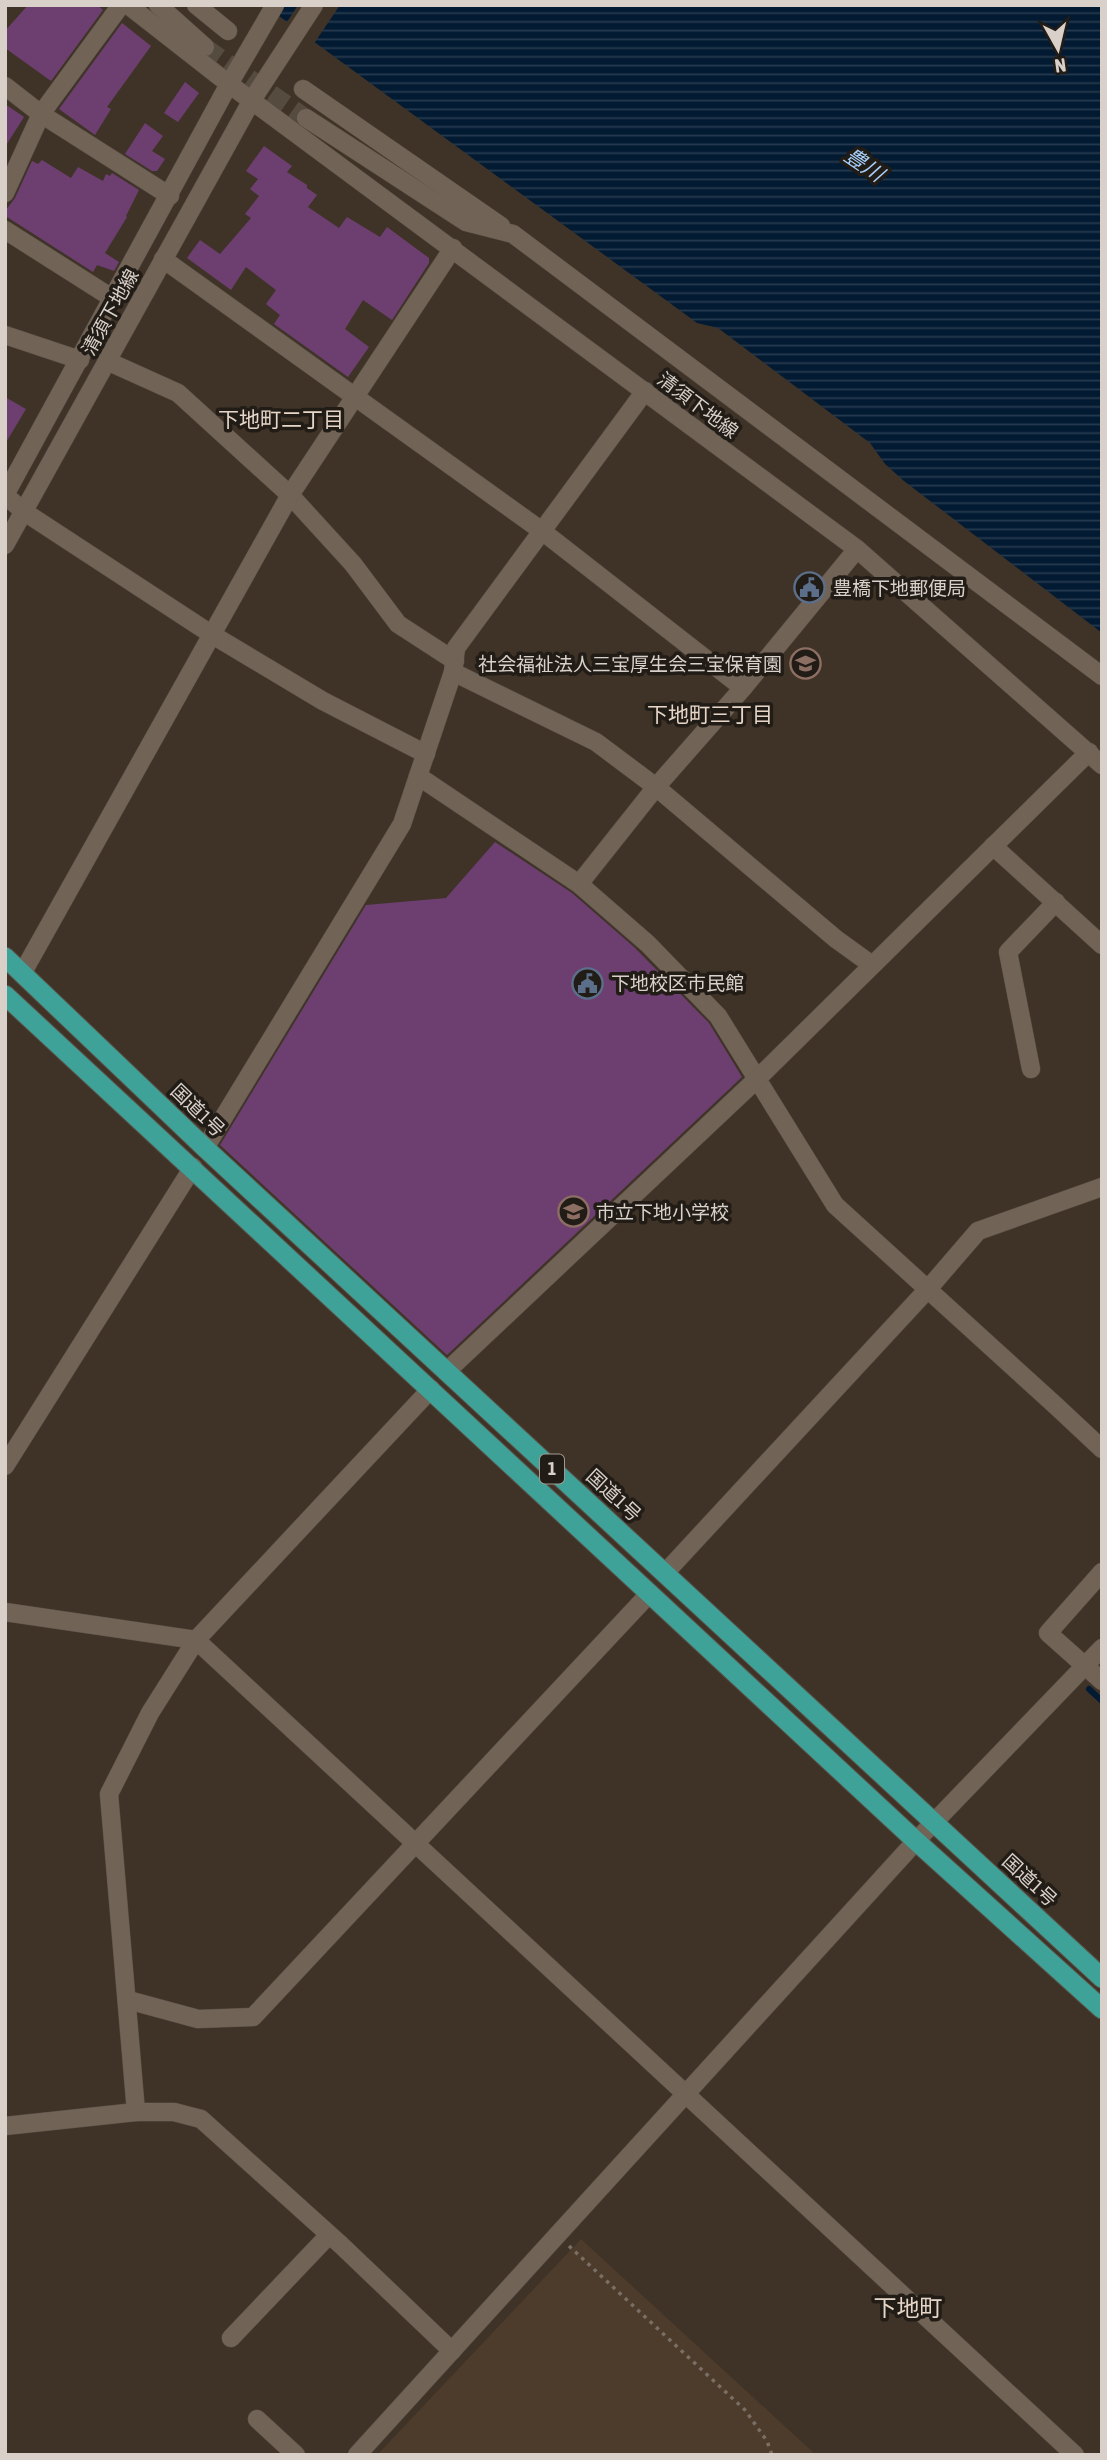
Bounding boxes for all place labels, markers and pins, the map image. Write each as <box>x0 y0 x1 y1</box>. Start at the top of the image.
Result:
public building icon: 豊橋下地郵便局 <box>793 571 827 605</box>
place label: 豊橋下地郵便局 <box>833 577 966 599</box>
school or university icon: 社会福祉法人三宝厚生会三宝保育園 <box>788 647 822 681</box>
place label: 社会福祉法人三宝厚生会三宝保育園 <box>478 653 782 675</box>
public building icon: 下地校区市民館 <box>571 966 605 1000</box>
place label: 下地校区市民館 <box>611 972 744 994</box>
school or university icon: 市立下地小学校 <box>556 1195 590 1229</box>
place label: 市立下地小学校 <box>596 1201 729 1223</box>

